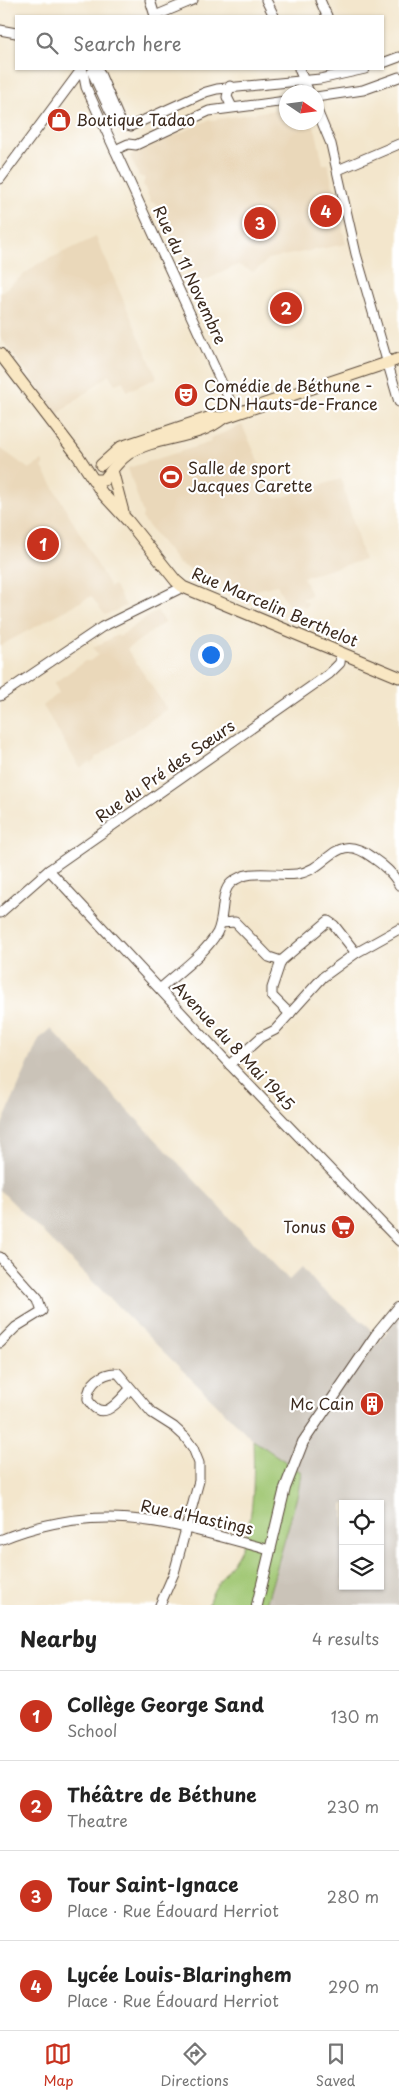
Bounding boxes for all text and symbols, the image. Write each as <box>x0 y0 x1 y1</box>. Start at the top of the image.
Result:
search box <box>15 15 384 70</box>
icon: search <box>33 29 61 57</box>
text: Search here <box>73 29 182 57</box>
north arrow <box>279 85 324 130</box>
shop icon: Boutique Tadao <box>46 107 72 133</box>
place label: Boutique Tadao <box>76 107 195 131</box>
pin: 4 <box>310 192 342 230</box>
street label: Rue du 11 Novembre <box>148 201 234 348</box>
pin: 3 <box>244 204 276 242</box>
pin: 2 <box>270 289 302 327</box>
place label: Comédie de Béthune - CDN Hauts-de-France <box>204 373 378 415</box>
theatre icon: Comédie de Béthune - CDN Hauts-de-France <box>173 382 199 408</box>
place label: Salle de sport Jacques Carette <box>188 455 312 497</box>
sports icon: Salle de sport Jacques Carette <box>158 464 184 490</box>
pin: 1 <box>27 525 59 563</box>
street label: Rue Marcelin Berthelot <box>189 560 363 652</box>
your location <box>198 642 224 668</box>
street label: Rue du Pré des Sœurs <box>90 713 239 827</box>
street label: Avenue du 8 Mai 1945 <box>168 975 301 1115</box>
place label: Tonus <box>283 1214 326 1238</box>
supermarket icon: Tonus <box>330 1214 356 1240</box>
place label: Mc Cain <box>290 1391 354 1415</box>
building icon: Mc Cain <box>359 1391 385 1417</box>
street label: Rue d'Hastings <box>139 1492 256 1540</box>
map controls <box>339 1500 384 1590</box>
button: locate <box>339 1500 384 1545</box>
button: layers <box>339 1545 384 1590</box>
text: Nearby <box>20 1622 97 1654</box>
text: 4 results <box>312 1626 379 1650</box>
text: Collège George Sand <box>67 1690 264 1718</box>
text: 1 <box>32 1704 40 1728</box>
text: 130 m <box>331 1704 379 1728</box>
text: School <box>67 1718 117 1742</box>
text: Théâtre de Béthune <box>67 1780 257 1808</box>
text: 2 <box>30 1794 42 1818</box>
text: 230 m <box>327 1794 379 1818</box>
text: Theatre <box>67 1808 128 1832</box>
text: Tour Saint-Ignace <box>67 1870 239 1898</box>
text: 3 <box>31 1884 41 1908</box>
text: 280 m <box>327 1884 379 1908</box>
text: Place · Rue Édouard Herriot <box>67 1898 279 1922</box>
text: Lycée Louis-Blaringhem <box>67 1960 292 1988</box>
text: 4 <box>31 1974 41 1998</box>
text: 290 m <box>328 1974 379 1998</box>
text: Place · Rue Édouard Herriot <box>67 1988 279 2012</box>
tab: Map <box>44 2040 73 2091</box>
tab: Directions <box>161 2040 229 2091</box>
tab: Saved <box>316 2040 355 2091</box>

